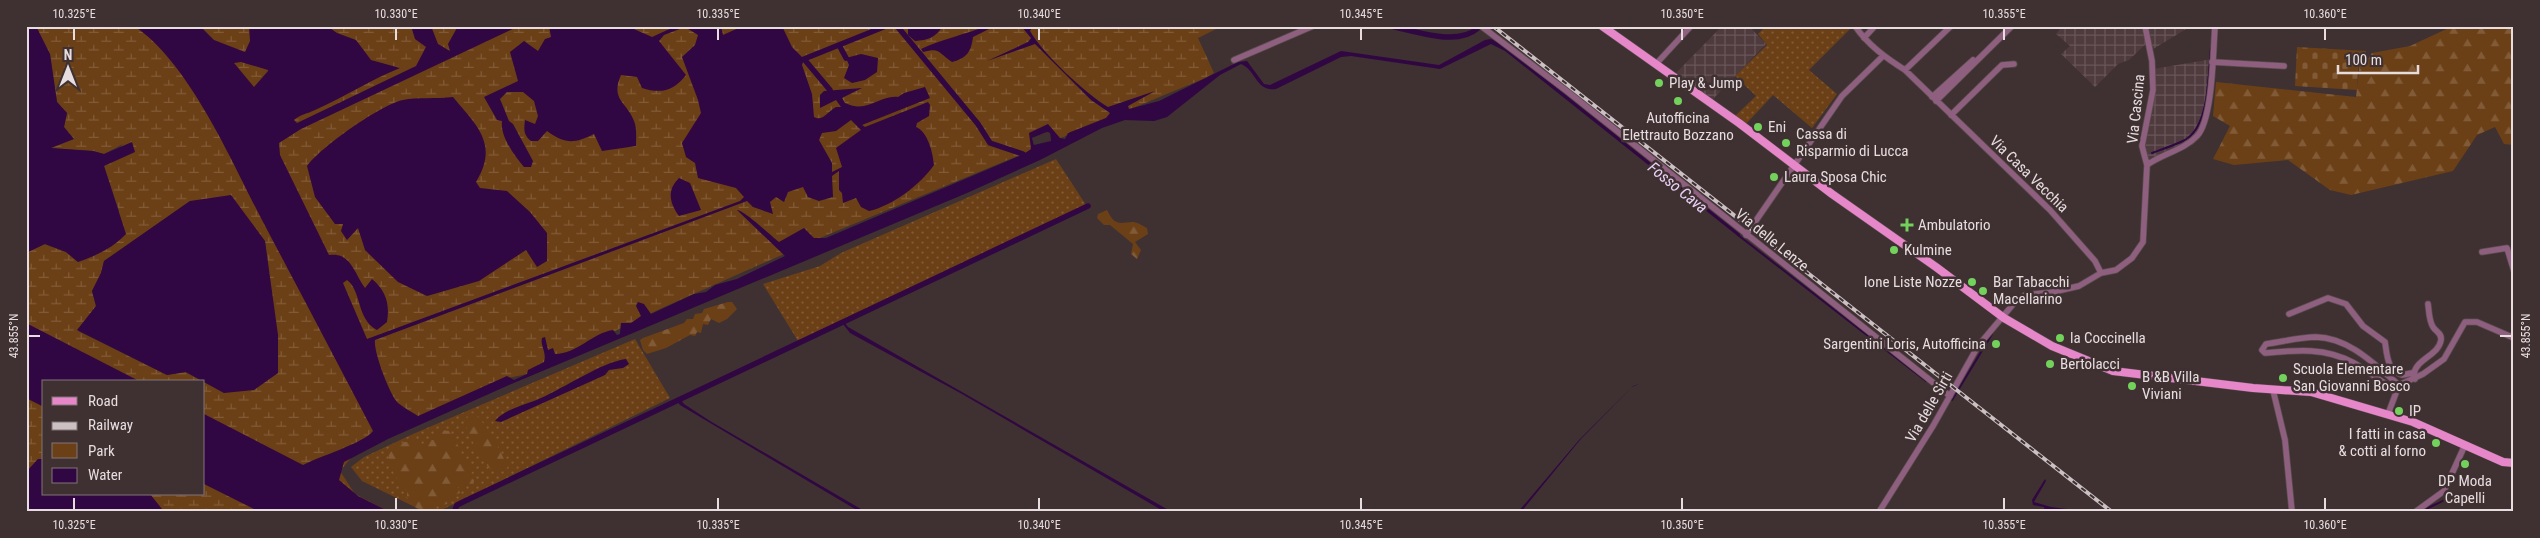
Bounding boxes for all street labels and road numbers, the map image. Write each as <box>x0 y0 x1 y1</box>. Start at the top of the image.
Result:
street label: Via Cascina <box>2123 73 2149 145</box>
street label: Via Casa Vecchia <box>1986 132 2072 216</box>
street label: Via delle Lenze <box>1732 205 1812 275</box>
street label: Via delle Sirti <box>1902 369 1956 445</box>

